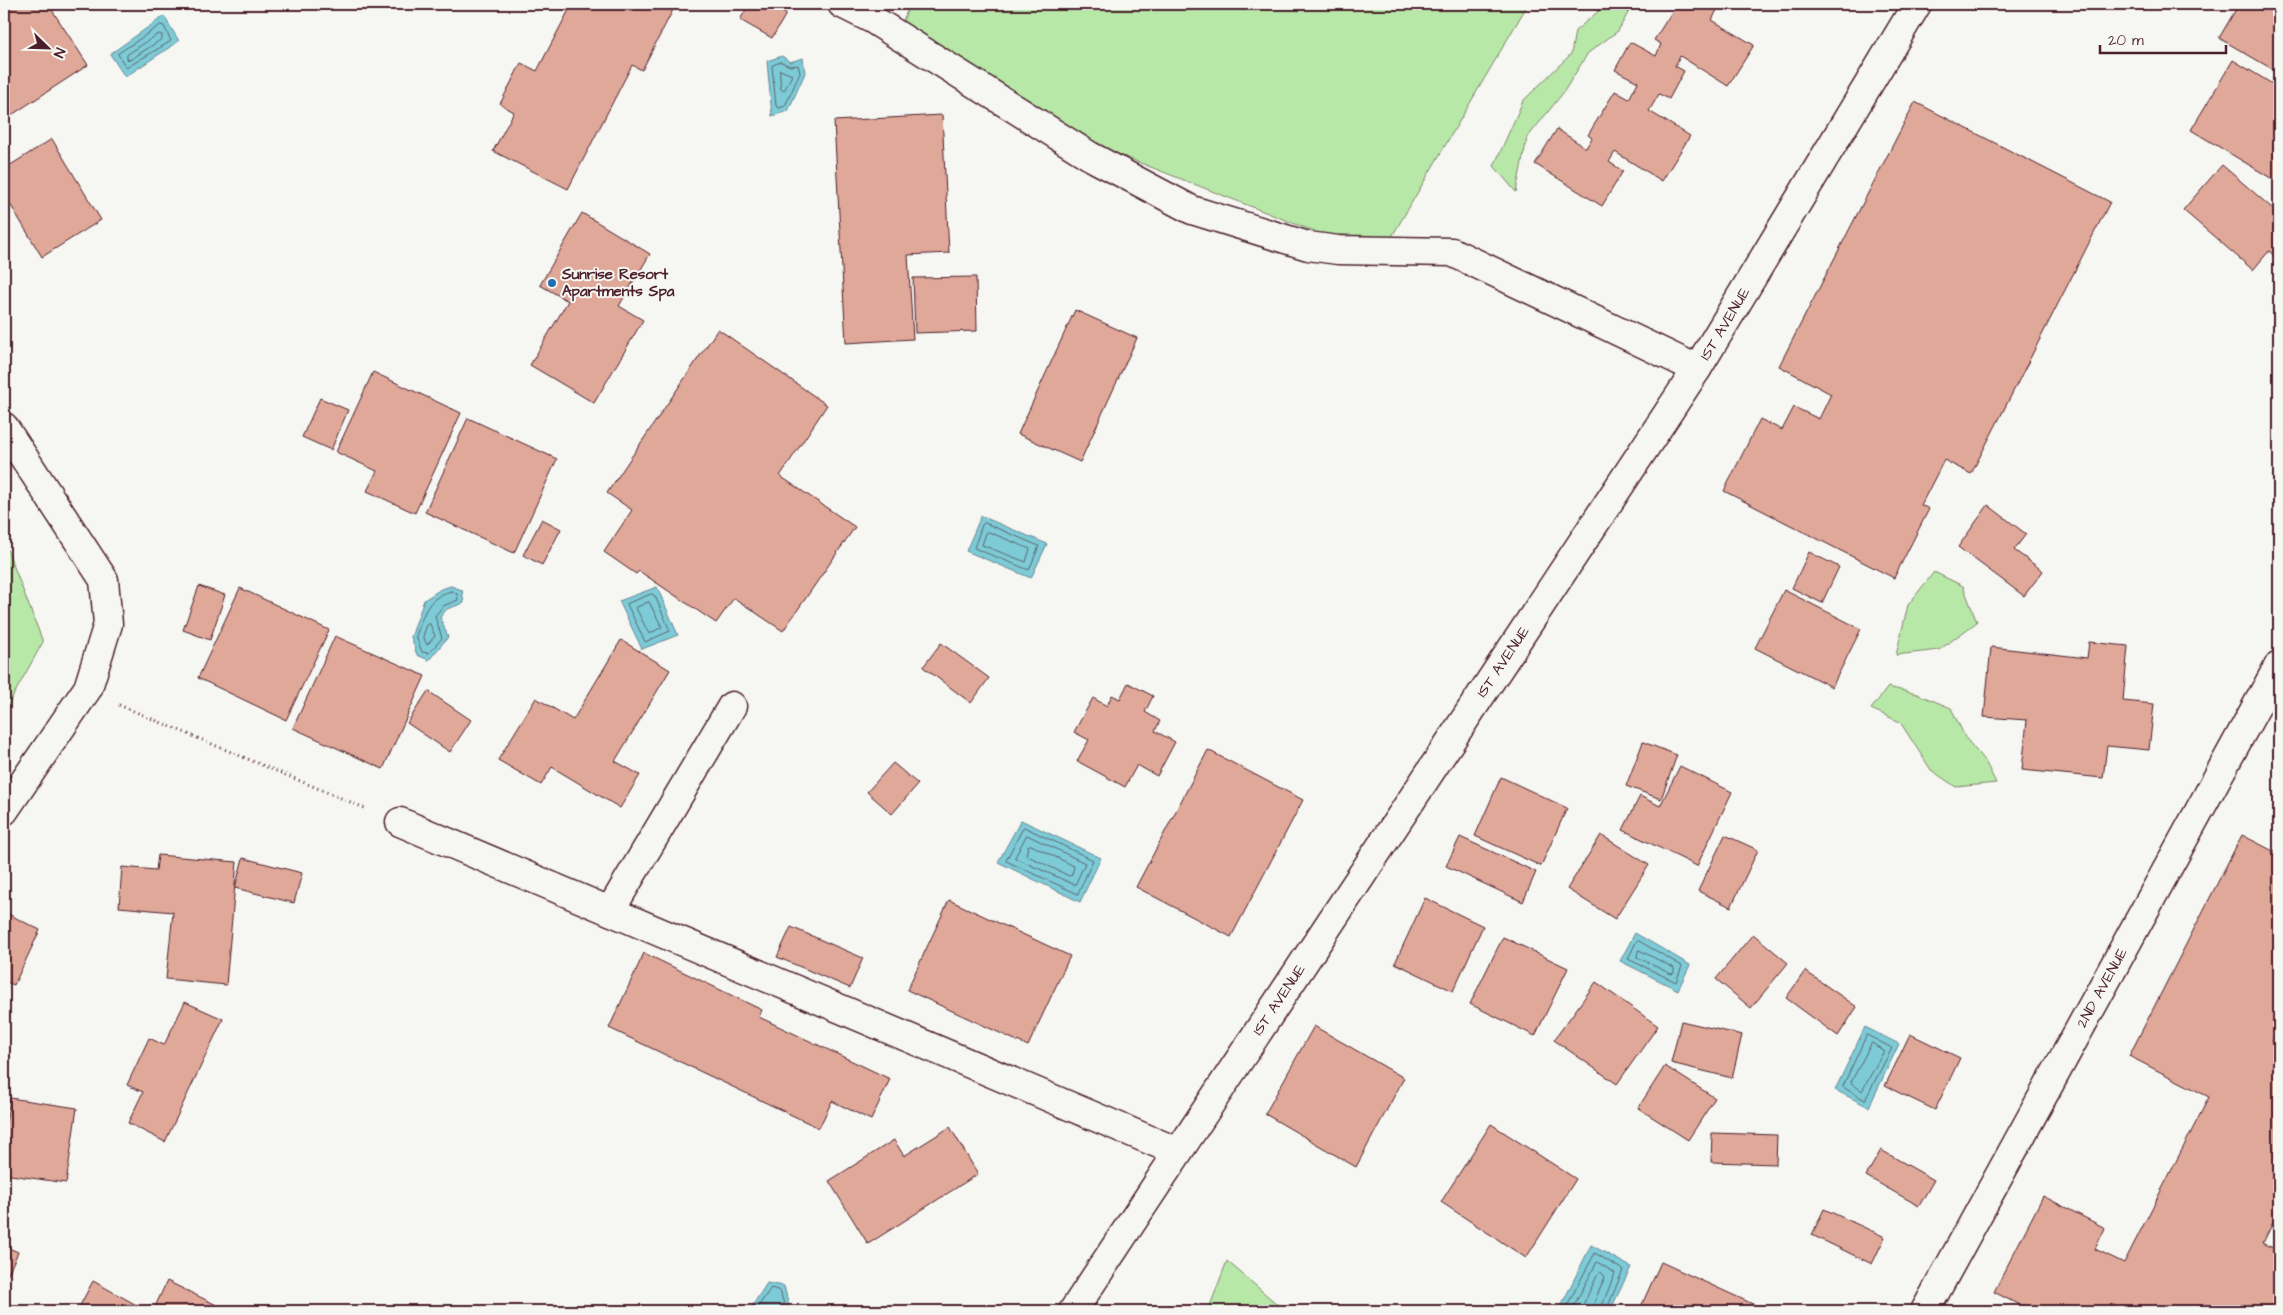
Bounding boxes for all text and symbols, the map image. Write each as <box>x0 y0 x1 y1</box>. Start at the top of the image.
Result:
north arrow <box>22 22 72 72</box>
scale bar <box>2100 22 2227 54</box>
text: 20 m <box>2108 30 2144 51</box>
text: N <box>48 45 70 61</box>
place label: Sunrise Resort Apartments Spa <box>561 264 675 302</box>
marker: Sunrise Resort Apartments Spa <box>546 277 558 289</box>
street label: 1ST AVENUE <box>1695 284 1755 364</box>
street label: 1ST AVENUE <box>1472 622 1535 702</box>
street label: 2ND AVENUE <box>2071 944 2133 1032</box>
street label: 1ST AVENUE <box>1248 960 1311 1040</box>

